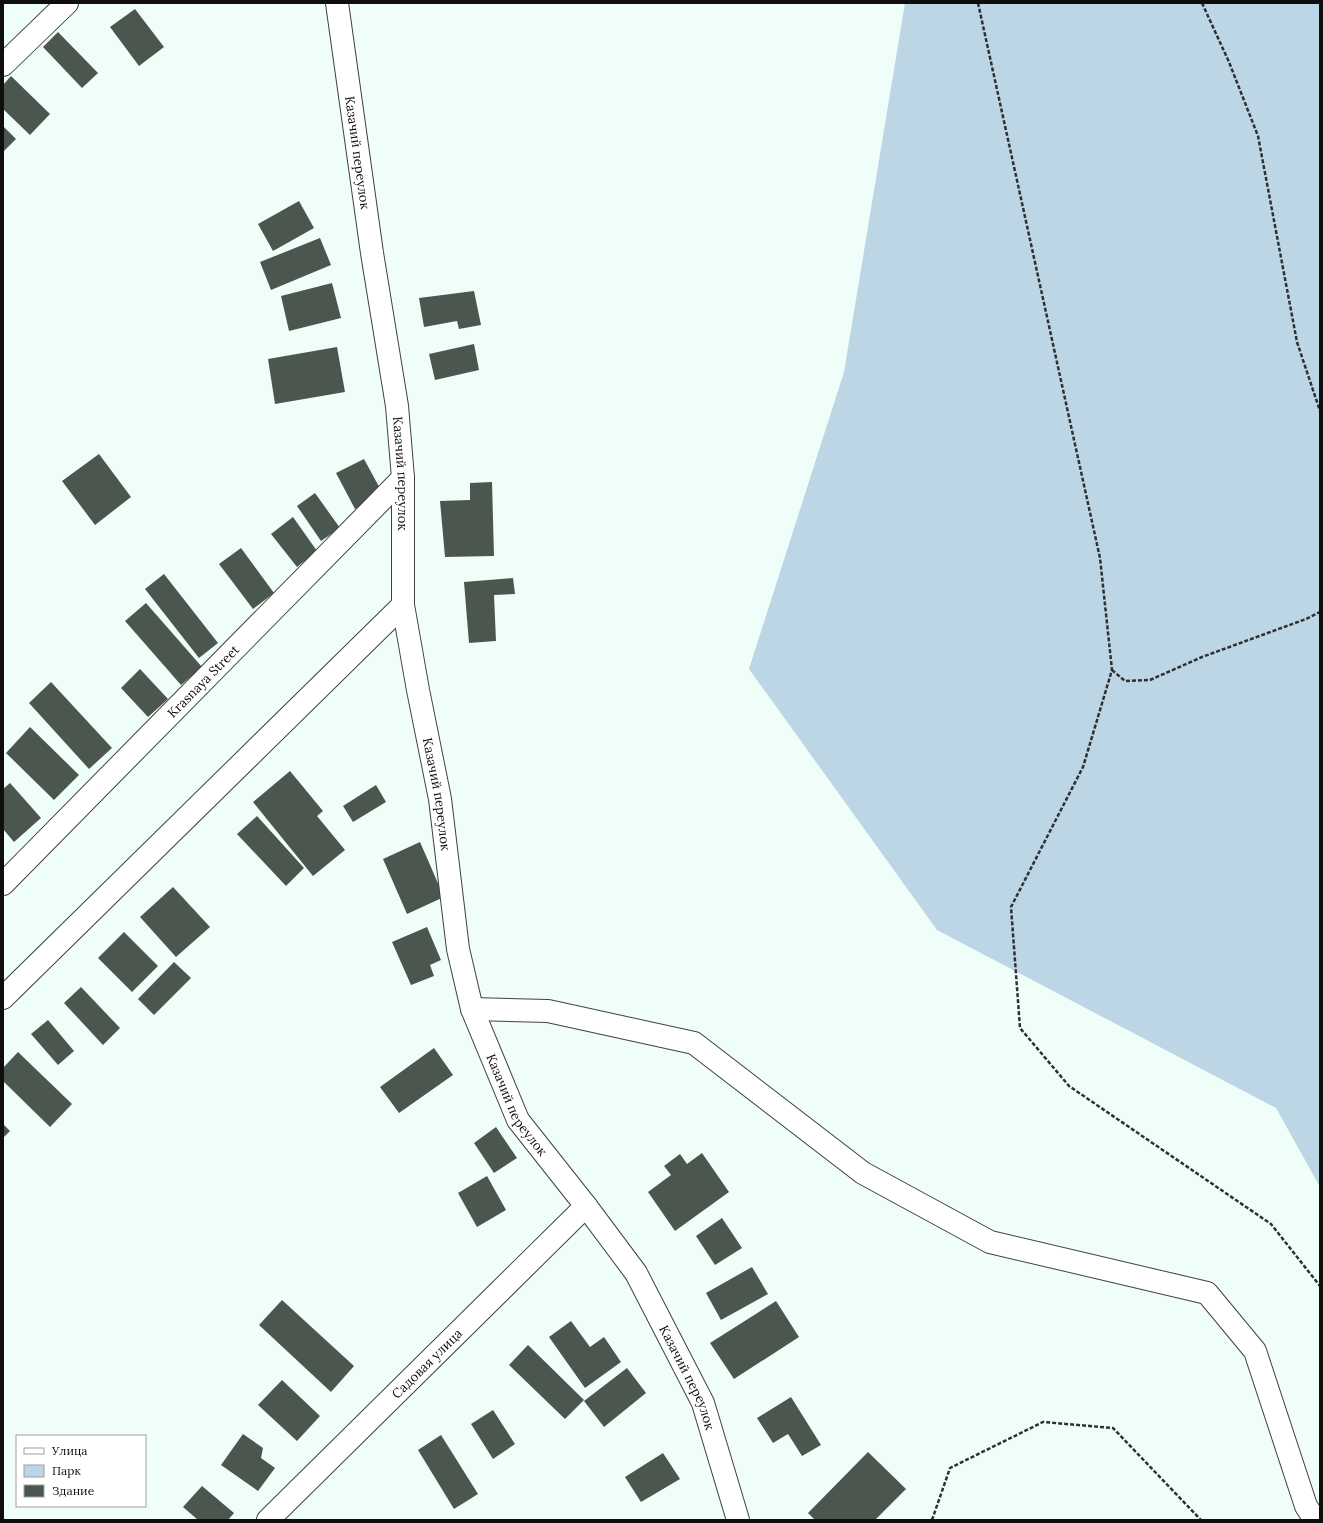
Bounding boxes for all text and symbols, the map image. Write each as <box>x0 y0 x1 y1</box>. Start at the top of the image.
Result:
street label: Казачий переулок <box>342 95 374 210</box>
street label: Казачий переулок <box>389 416 412 530</box>
street label: Krasnaya Street <box>163 641 243 721</box>
street label: Казачий переулок <box>419 736 455 852</box>
street label: Казачий переулок <box>483 1051 551 1159</box>
street label: Казачий переулок <box>656 1322 719 1432</box>
street label: Садовая улица <box>388 1325 466 1402</box>
legend <box>16 1435 146 1507</box>
text: Улица <box>51 1443 88 1458</box>
text: Парк <box>52 1463 81 1478</box>
text: Здание <box>52 1483 95 1498</box>

